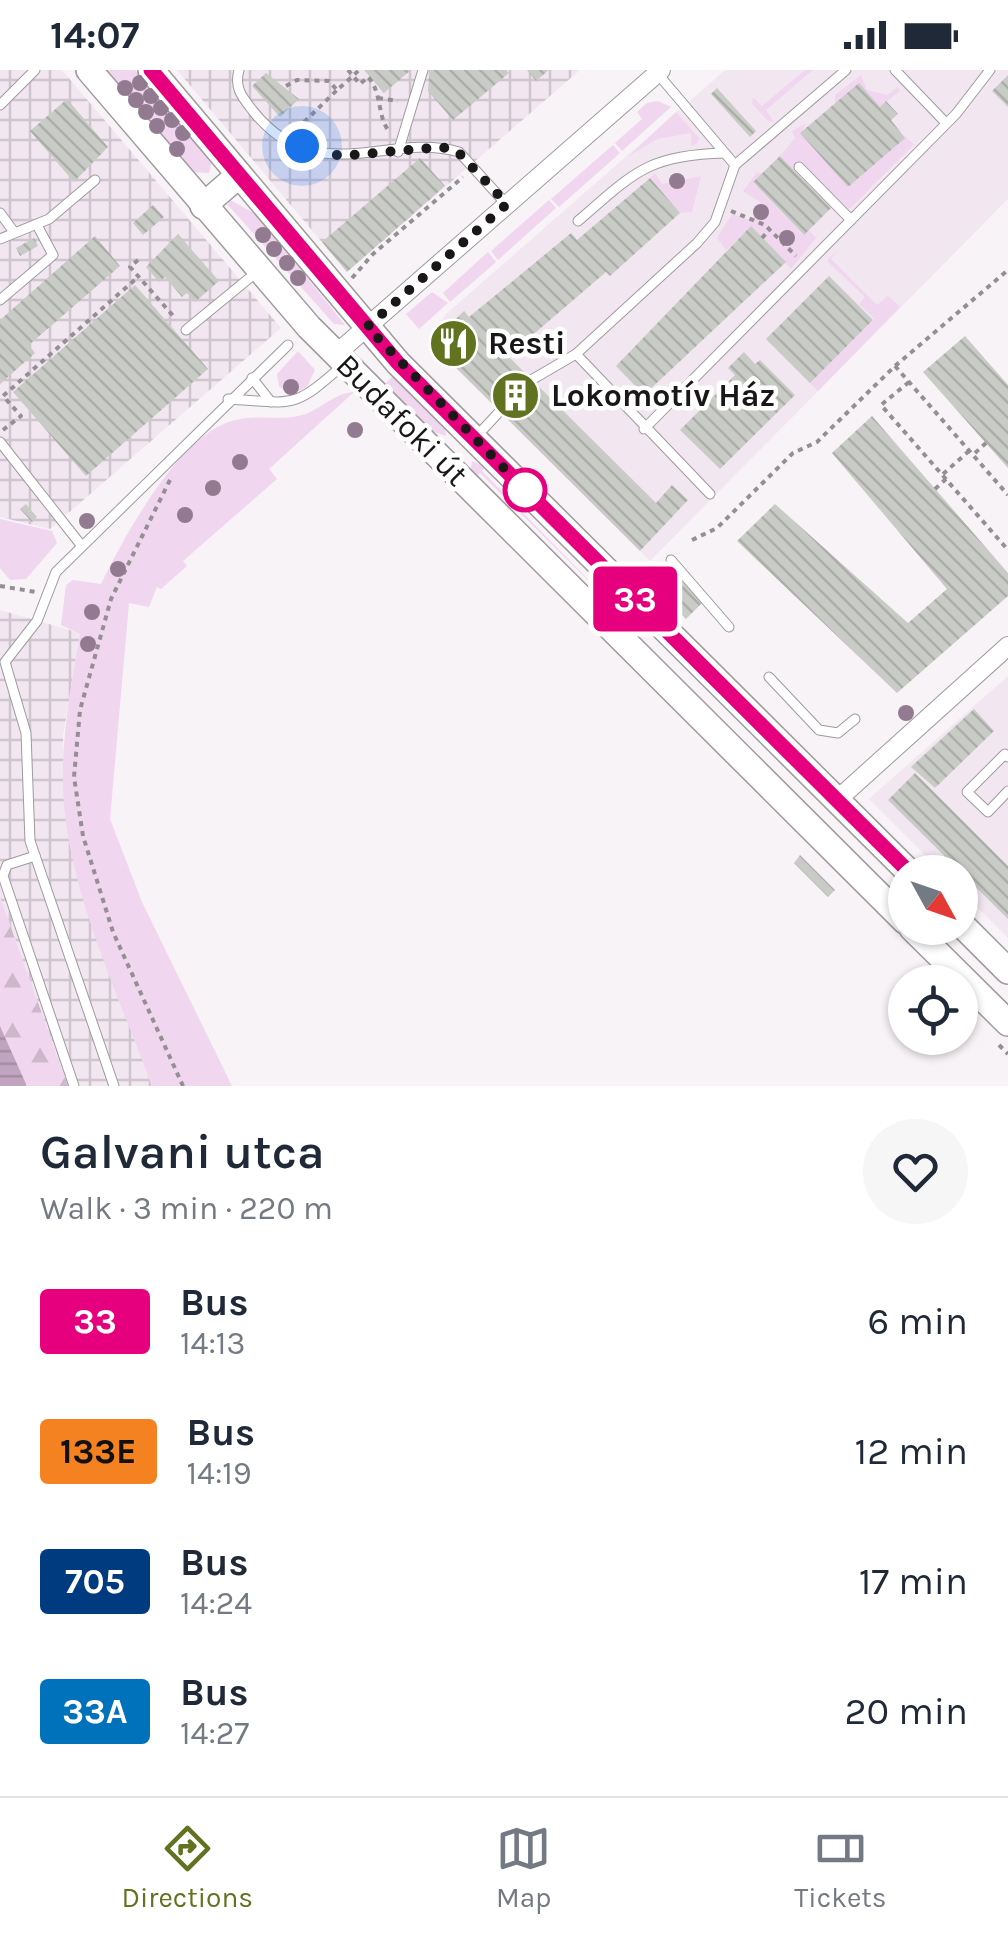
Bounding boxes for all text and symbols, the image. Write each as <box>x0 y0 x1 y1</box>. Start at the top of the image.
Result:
text: 14:07 <box>50 13 139 58</box>
your location <box>277 121 327 171</box>
restaurant icon: Resti <box>427 317 479 369</box>
place label: Resti <box>488 325 566 362</box>
street label: Budafoki út <box>329 347 475 493</box>
building icon: Lokomotív Ház <box>490 369 542 421</box>
place label: Lokomotív Ház <box>551 377 775 414</box>
unlabelled marker <box>504 469 546 511</box>
line badge: 33 <box>590 566 680 632</box>
text: 33 <box>613 579 657 620</box>
north arrow <box>888 855 978 945</box>
map controls <box>888 855 978 1055</box>
button: locate <box>888 965 978 1055</box>
button: heart <box>863 1119 968 1224</box>
text: Galvani utca <box>40 1124 325 1180</box>
text: Walk · 3 min · 220 m <box>40 1190 333 1227</box>
text: Bus <box>180 1280 249 1325</box>
text: 6 min <box>867 1299 968 1344</box>
text: 33 <box>73 1301 117 1342</box>
text: 14:13 <box>180 1325 245 1362</box>
text: Bus <box>187 1410 255 1455</box>
text: 12 min <box>855 1429 968 1474</box>
text: 133E <box>60 1431 137 1472</box>
text: 14:19 <box>187 1455 252 1492</box>
text: Bus <box>180 1540 249 1585</box>
text: 17 min <box>859 1559 968 1604</box>
text: 705 <box>65 1561 125 1602</box>
text: 14:24 <box>180 1585 252 1622</box>
text: Bus <box>180 1670 249 1715</box>
text: 20 min <box>845 1689 968 1734</box>
text: 33A <box>62 1691 128 1732</box>
text: 14:27 <box>180 1715 249 1752</box>
tab: Directions <box>121 1821 253 1914</box>
tab: Map <box>496 1821 551 1914</box>
tab: Tickets <box>794 1821 887 1914</box>

